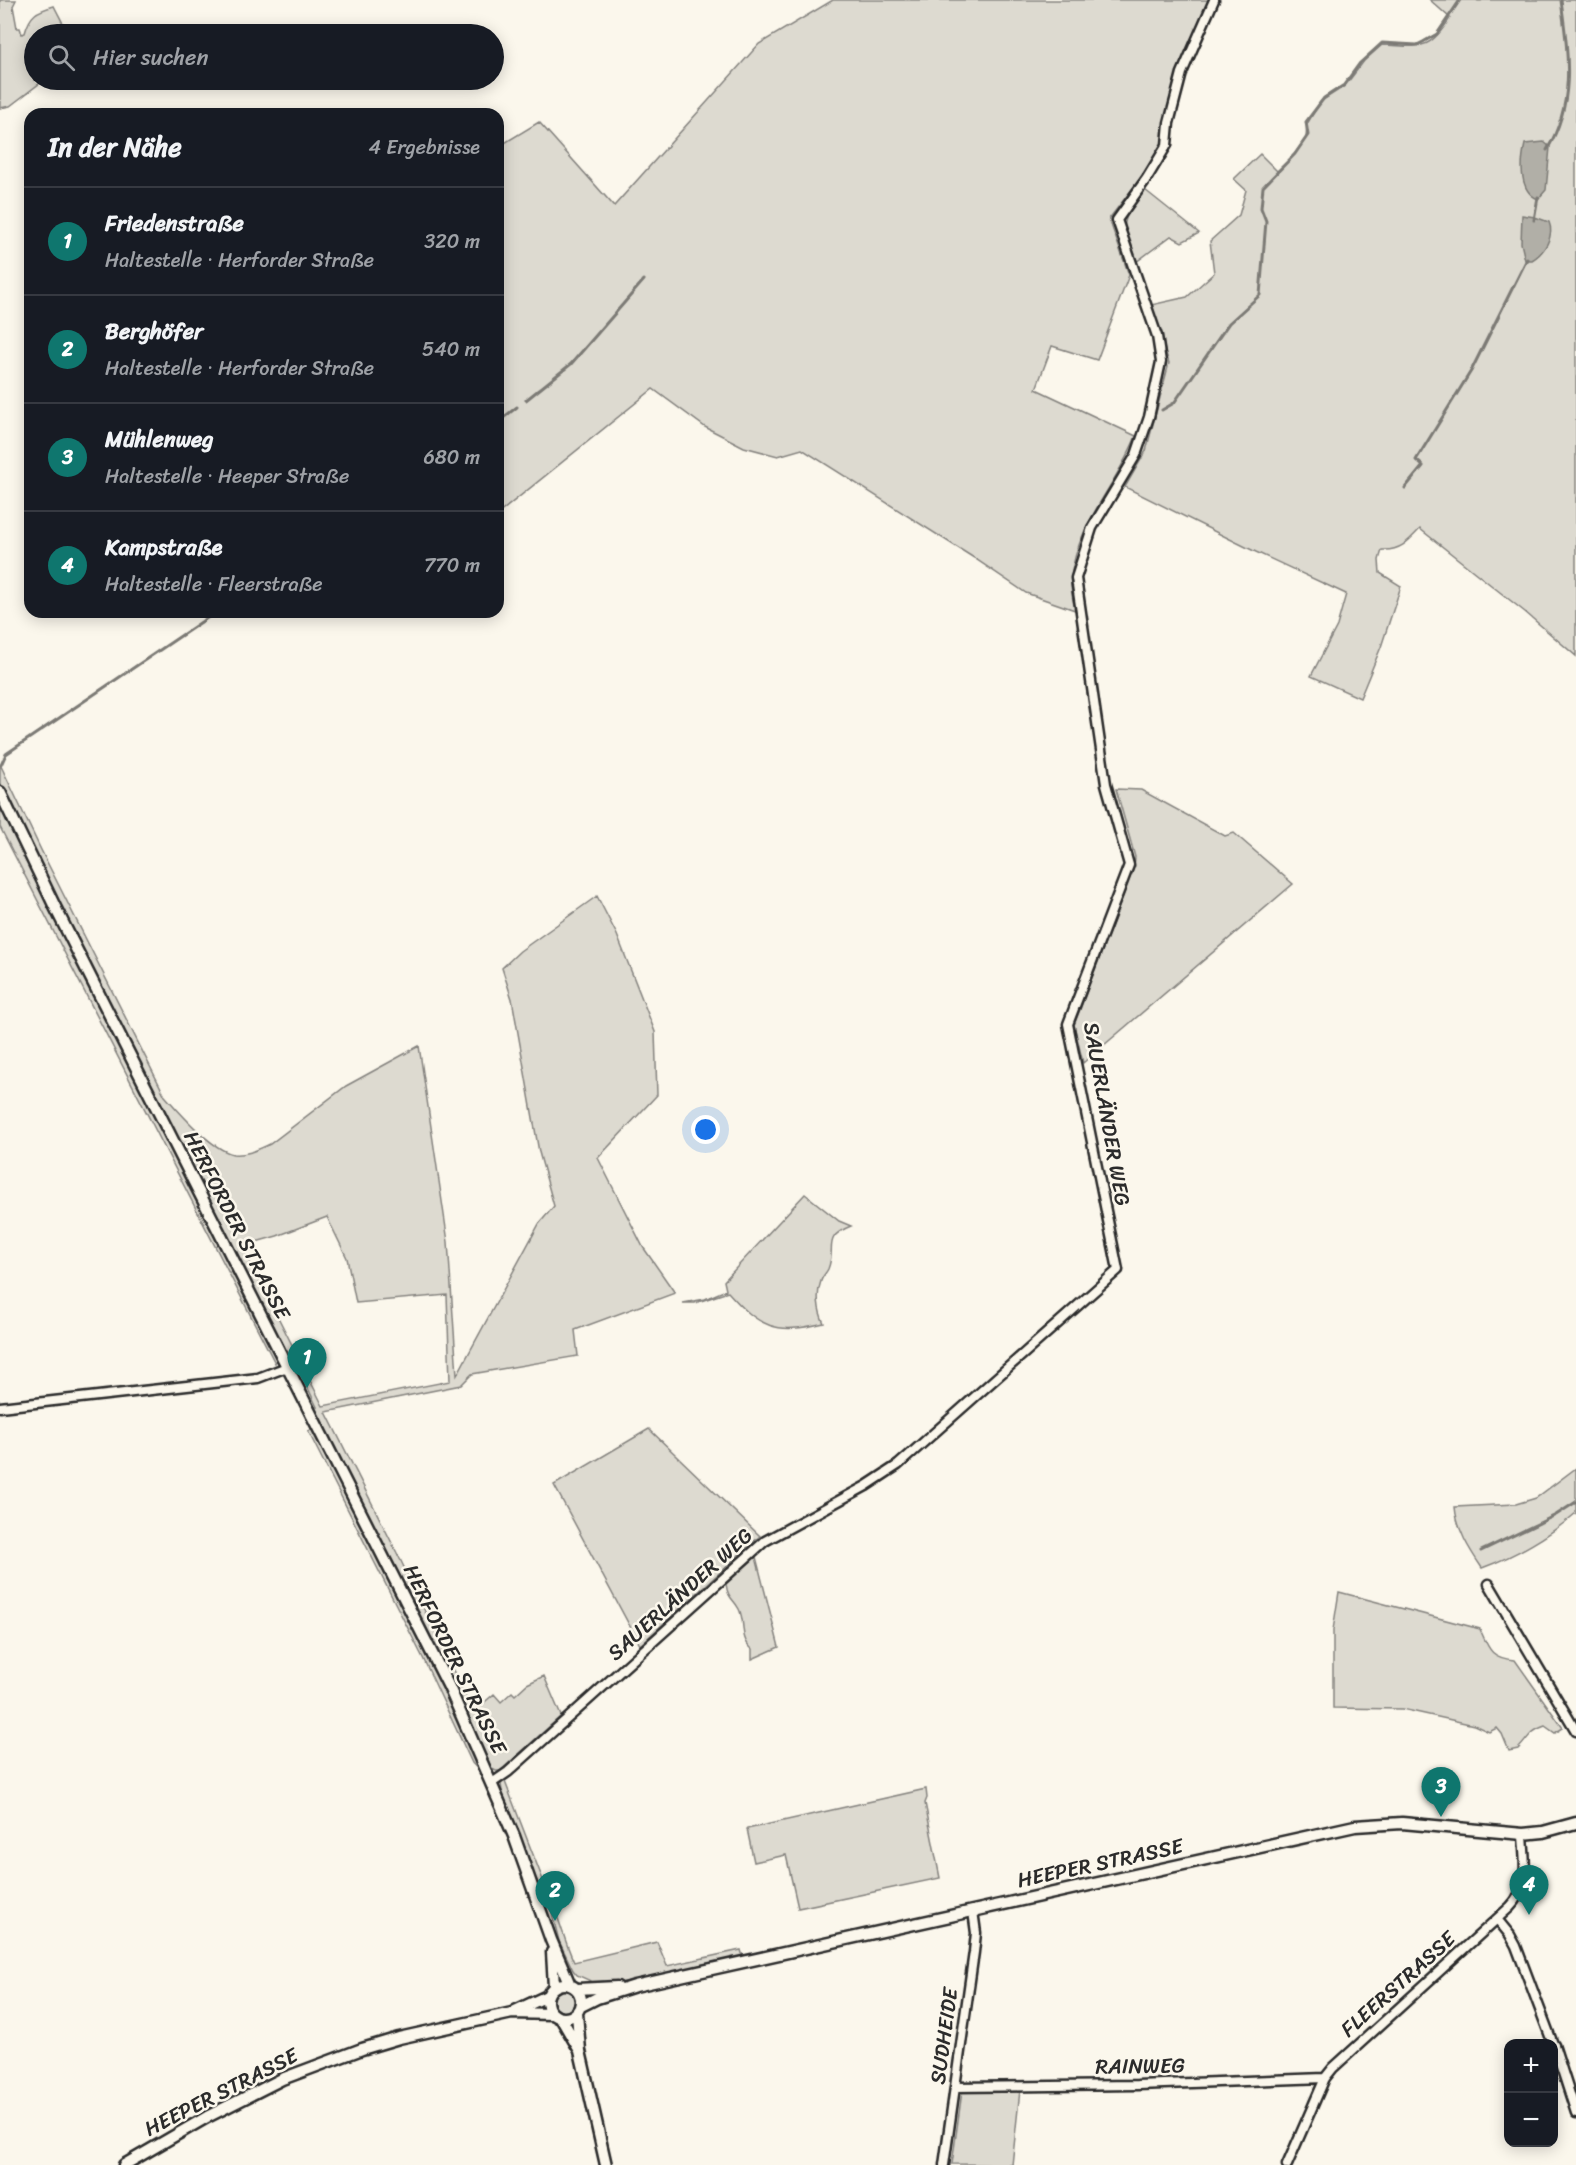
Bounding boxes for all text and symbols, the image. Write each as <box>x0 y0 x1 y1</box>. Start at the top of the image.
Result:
search box <box>24 24 504 90</box>
text: Hier suchen <box>93 38 208 77</box>
icon: search <box>45 41 78 74</box>
text: In der Nähe <box>48 124 182 170</box>
text: 4 Ergebnisse <box>369 130 480 165</box>
text: Friedenstraße <box>105 204 244 243</box>
text: 1 <box>63 224 72 259</box>
text: 320 m <box>424 224 480 259</box>
text: Haltestelle · Herforder Straße <box>105 243 374 278</box>
text: Berghöfer <box>105 312 203 351</box>
text: 2 <box>62 332 73 367</box>
text: 540 m <box>422 332 480 367</box>
text: Haltestelle · Herforder Straße <box>105 351 374 386</box>
text: Mühlenweg <box>105 420 213 459</box>
text: 3 <box>62 440 73 475</box>
text: 680 m <box>423 440 480 475</box>
text: Haltestelle · Heeper Straße <box>105 459 349 494</box>
text: Kampstraße <box>105 528 222 567</box>
text: 4 <box>61 548 74 583</box>
text: 770 m <box>424 548 480 583</box>
text: Haltestelle · Fleerstraße <box>105 567 323 602</box>
street label: SAUERLÄNDER WEG <box>1072 1019 1142 1209</box>
your location <box>691 1115 720 1144</box>
street label: HERFORDER STRASSE <box>173 1124 302 1327</box>
pin: 1 <box>288 1338 326 1388</box>
street label: SAUERLÄNDER WEG <box>598 1518 762 1670</box>
street label: HERFORDER STRASSE <box>392 1557 518 1762</box>
pin: 3 <box>1422 1768 1460 1817</box>
street label: HEEPER STRASSE <box>1013 1827 1188 1899</box>
pin: 4 <box>1510 1866 1549 1915</box>
pin: 2 <box>536 1872 574 1921</box>
street label: FLEERSTRASSE <box>1331 1920 1466 2047</box>
street label: SUDHEIDE <box>918 1984 970 2087</box>
street label: HEEPER STRASSE <box>137 2036 306 2147</box>
map controls <box>1504 2039 1558 2147</box>
button: + <box>1504 2039 1558 2093</box>
street label: RAINWEG <box>1095 2046 1185 2086</box>
button: − <box>1504 2093 1558 2147</box>

